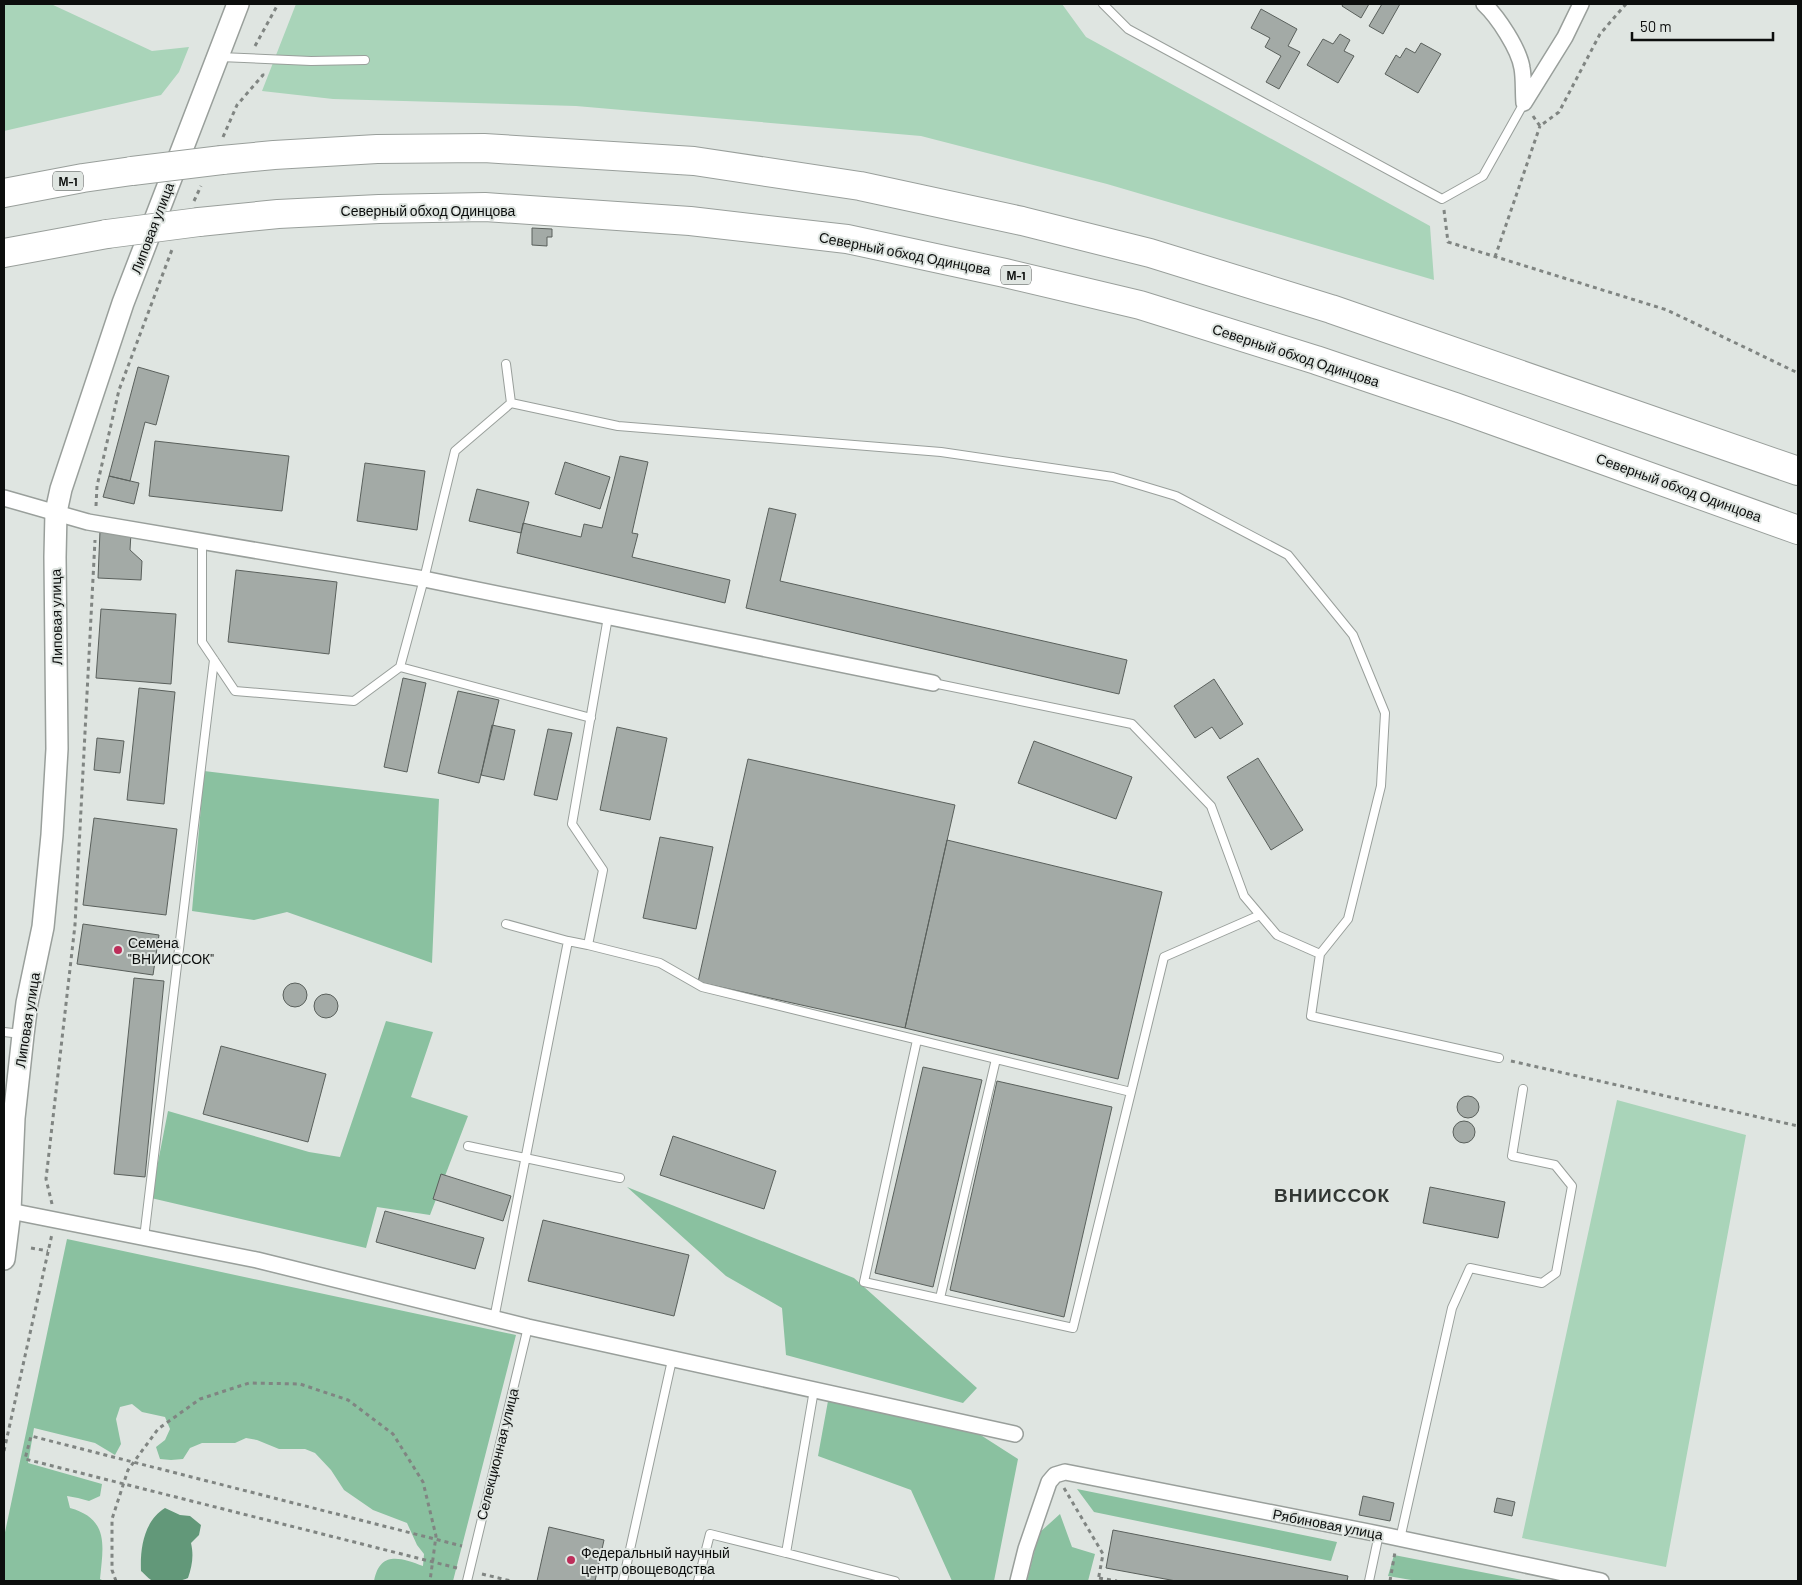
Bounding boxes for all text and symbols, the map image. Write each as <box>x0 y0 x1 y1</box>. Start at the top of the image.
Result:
scale bar <box>1632 10 1773 42</box>
text: 50 m <box>1640 17 1672 35</box>
road number: М-1 <box>53 172 83 190</box>
street label: Липовая улица <box>127 180 177 276</box>
street label: Северный обход Одинцова <box>341 202 516 219</box>
street label: Северный обход Одинцова <box>818 228 993 278</box>
road number: М-1 <box>1001 266 1031 284</box>
street label: Северный обход Одинцова <box>1210 320 1382 390</box>
street label: Северный обход Одинцова <box>1594 449 1764 525</box>
street label: Липовая улица <box>47 568 65 665</box>
place label: Семена "ВНИИССОК" <box>128 934 214 967</box>
marker: Семена "ВНИИССОК" <box>112 944 124 956</box>
street label: Липовая улица <box>11 971 43 1069</box>
district label: ВНИИССОК <box>1274 1183 1390 1206</box>
street label: Селекционная улица <box>472 1386 522 1522</box>
street label: Рябиновая улица <box>1272 1505 1385 1543</box>
place label: Федеральный научный центр овощеводства <box>581 1544 730 1577</box>
marker: Федеральный научный центр овощеводства <box>565 1554 577 1566</box>

